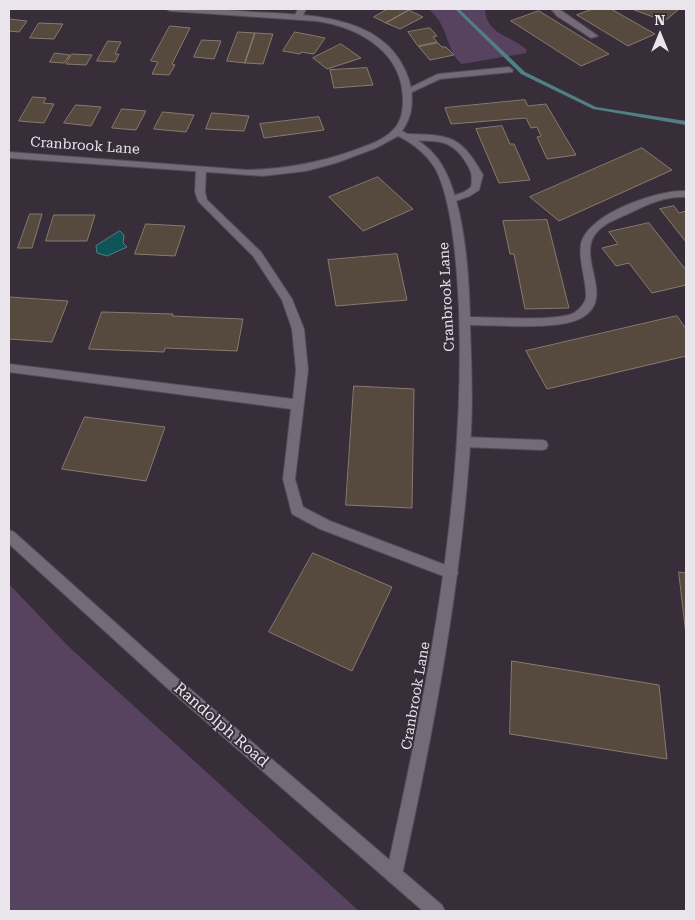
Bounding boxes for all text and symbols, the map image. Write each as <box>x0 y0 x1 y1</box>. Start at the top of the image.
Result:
north arrow <box>635 10 685 60</box>
text: N <box>655 12 665 28</box>
street label: Cranbrook Lane <box>30 134 140 158</box>
street label: Cranbrook Lane <box>436 242 458 352</box>
street label: Cranbrook Lane <box>398 641 434 751</box>
street label: Randolph Road <box>170 679 272 771</box>

